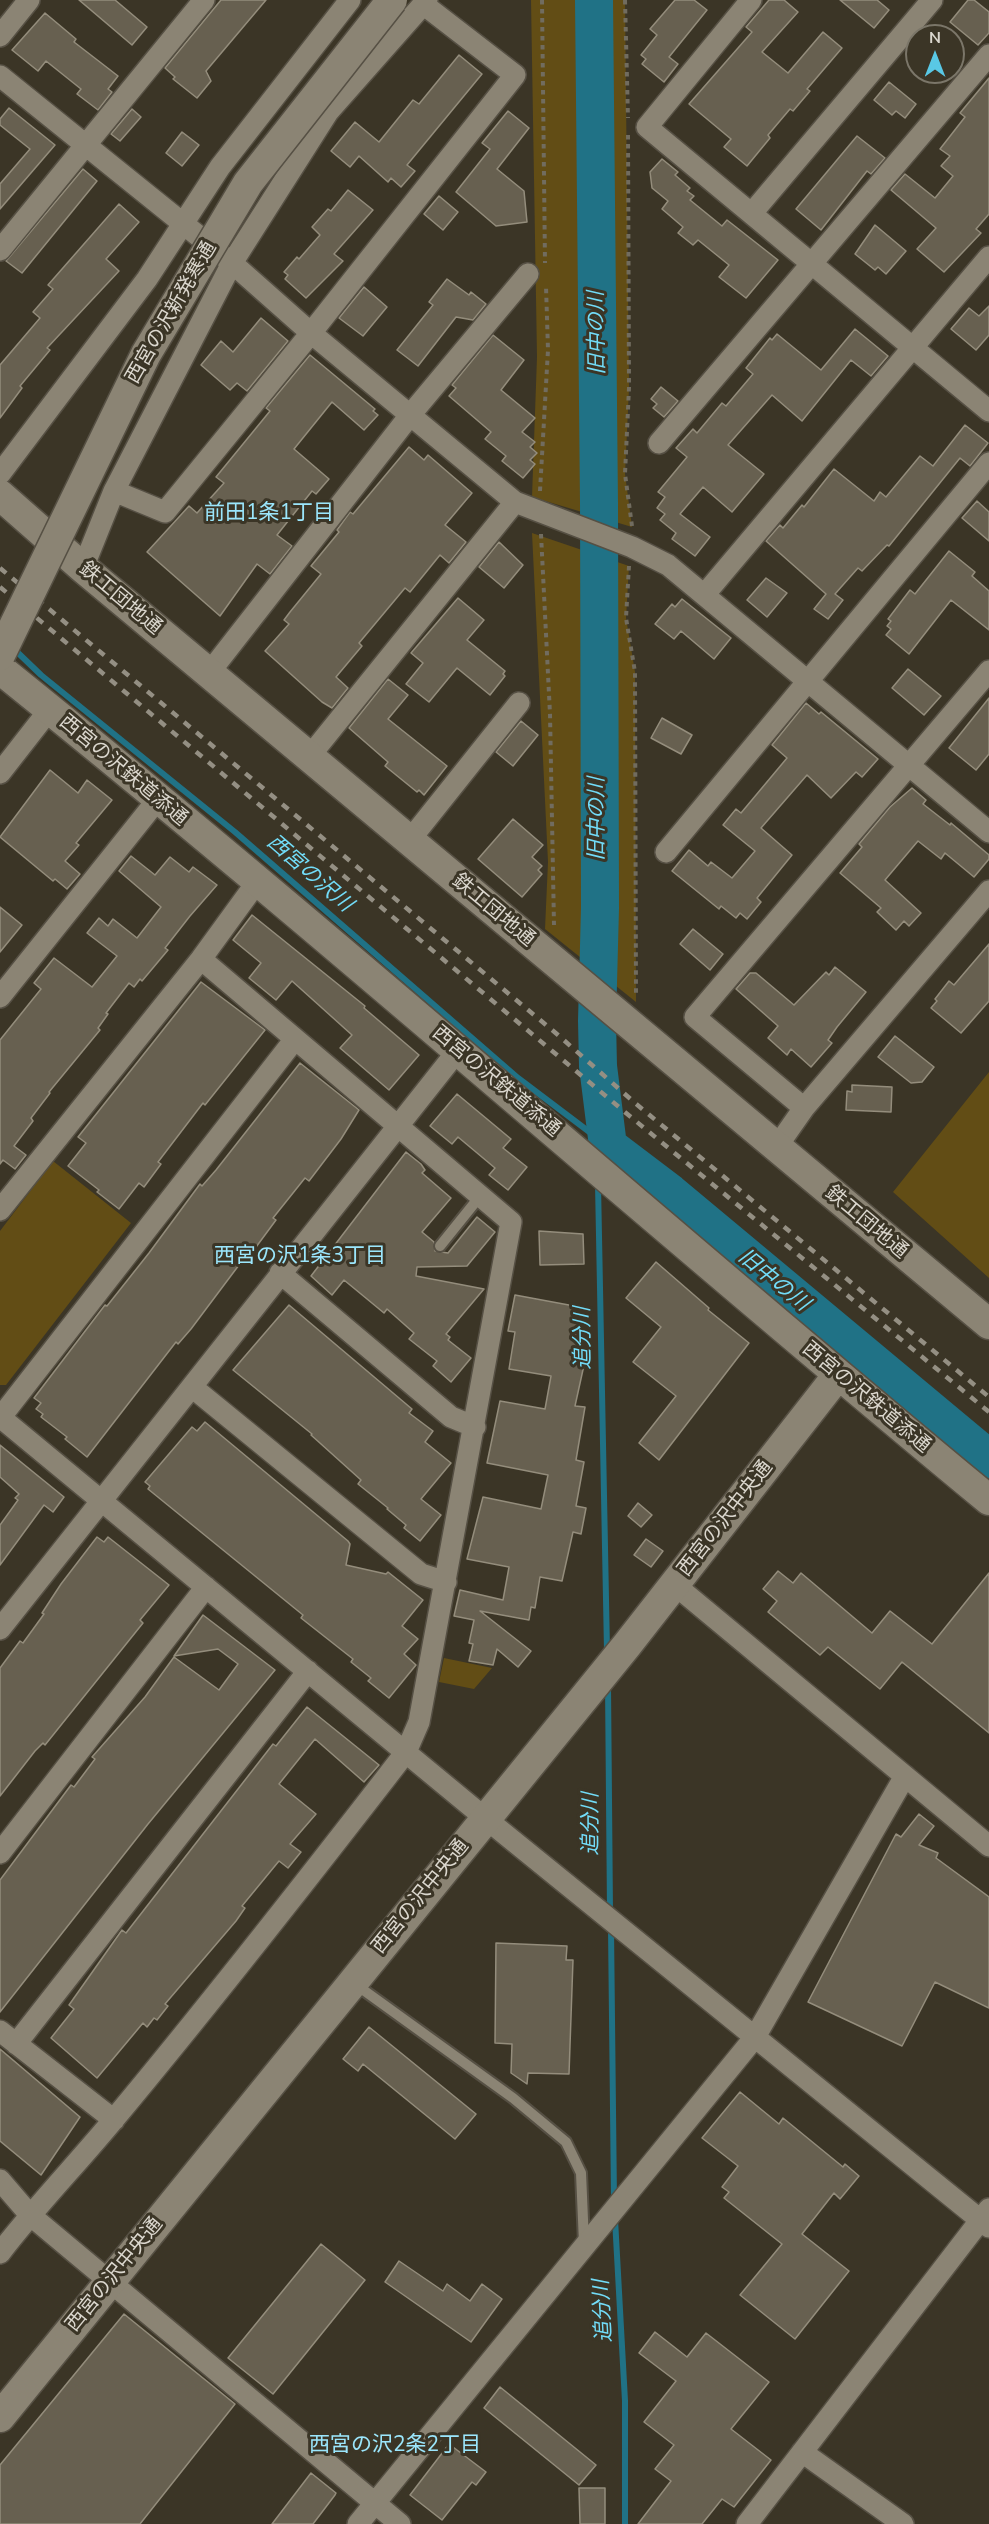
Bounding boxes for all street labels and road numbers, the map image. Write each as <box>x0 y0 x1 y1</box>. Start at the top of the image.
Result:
street label: 西宮の沢新発寒通 <box>122 238 222 388</box>
street label: 鉄工団地通 <box>74 558 166 640</box>
street label: 西宮の沢鉄道添通 <box>54 710 192 832</box>
street label: 鉄工団地通 <box>447 870 539 952</box>
street label: 西宮の沢鉄道添通 <box>427 1021 565 1143</box>
street label: 鉄工団地通 <box>820 1182 912 1264</box>
street label: 西宮の沢鉄道添通 <box>797 1337 935 1459</box>
street label: 西宮の沢中央通 <box>673 1456 779 1582</box>
street label: 西宮の沢中央通 <box>368 1835 474 1959</box>
street label: 西宮の沢中央通 <box>62 2213 168 2337</box>

